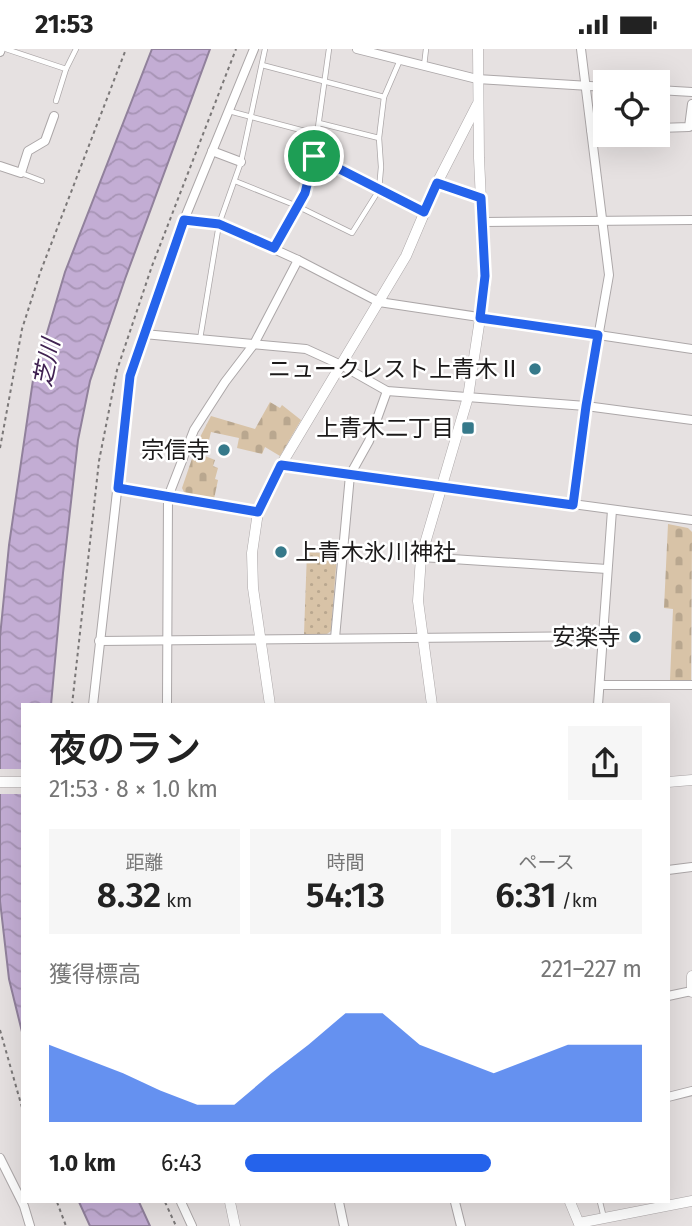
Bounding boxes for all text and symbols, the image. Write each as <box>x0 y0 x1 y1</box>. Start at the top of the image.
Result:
text: 21:53 <box>35 9 94 40</box>
map controls <box>593 70 670 147</box>
button: locate <box>593 70 670 147</box>
pin <box>284 126 344 186</box>
icon: arrive <box>295 137 333 175</box>
water label: 芝川 <box>29 334 66 389</box>
place label: ニュークレスト上青木Ⅱ <box>268 355 521 383</box>
marker: ニュークレスト上青木Ⅱ <box>527 361 543 377</box>
place label: 上青木二丁目 <box>316 414 454 442</box>
marker: 上青木二丁目 <box>460 420 476 436</box>
place label: 宗信寺 <box>141 436 210 464</box>
marker: 宗信寺 <box>216 442 232 458</box>
place label: 上青木氷川神社 <box>295 538 456 566</box>
marker: 上青木氷川神社 <box>273 544 289 560</box>
place label: 安楽寺 <box>552 623 621 651</box>
marker: 安楽寺 <box>627 629 643 645</box>
text: 夜のラン <box>49 726 201 772</box>
button: share <box>568 726 642 800</box>
text: 21:53 · 8 × 1.0 km <box>49 775 218 803</box>
text: 距離 <box>125 851 164 874</box>
text: 時間 <box>326 851 365 874</box>
text: ペース <box>518 851 575 874</box>
text: 8.32 <box>97 874 161 916</box>
text: 54:13 <box>306 874 385 916</box>
text: 6:31 <box>495 874 557 916</box>
text: km <box>161 889 192 912</box>
text: /km <box>557 889 598 912</box>
text: 221–227 m <box>541 955 642 983</box>
text: 獲得標高 <box>49 960 141 988</box>
text: 1.0 km <box>49 1149 116 1177</box>
text: 6:43 <box>161 1149 202 1177</box>

